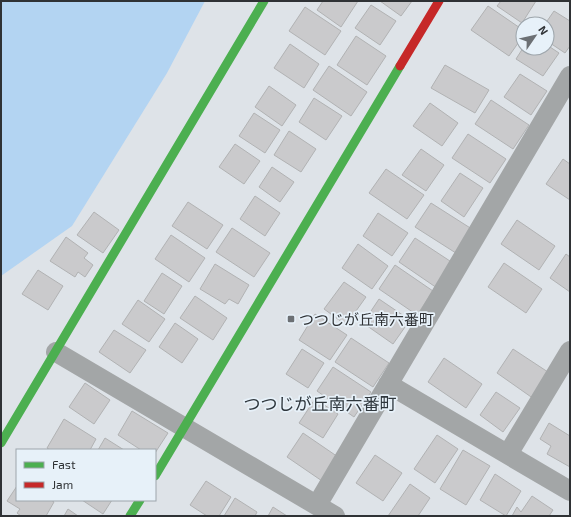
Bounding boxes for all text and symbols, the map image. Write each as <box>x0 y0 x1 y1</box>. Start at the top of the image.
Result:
north arrow <box>515 16 555 56</box>
text: N <box>536 23 551 37</box>
place label: つつじが丘南六番町 <box>299 310 434 328</box>
marker: つつじが丘南六番町 <box>286 314 296 324</box>
district label: つつじが丘南六番町 <box>244 393 397 413</box>
legend <box>16 449 156 501</box>
text: Fast <box>52 457 76 471</box>
text: Jam <box>52 477 73 491</box>

